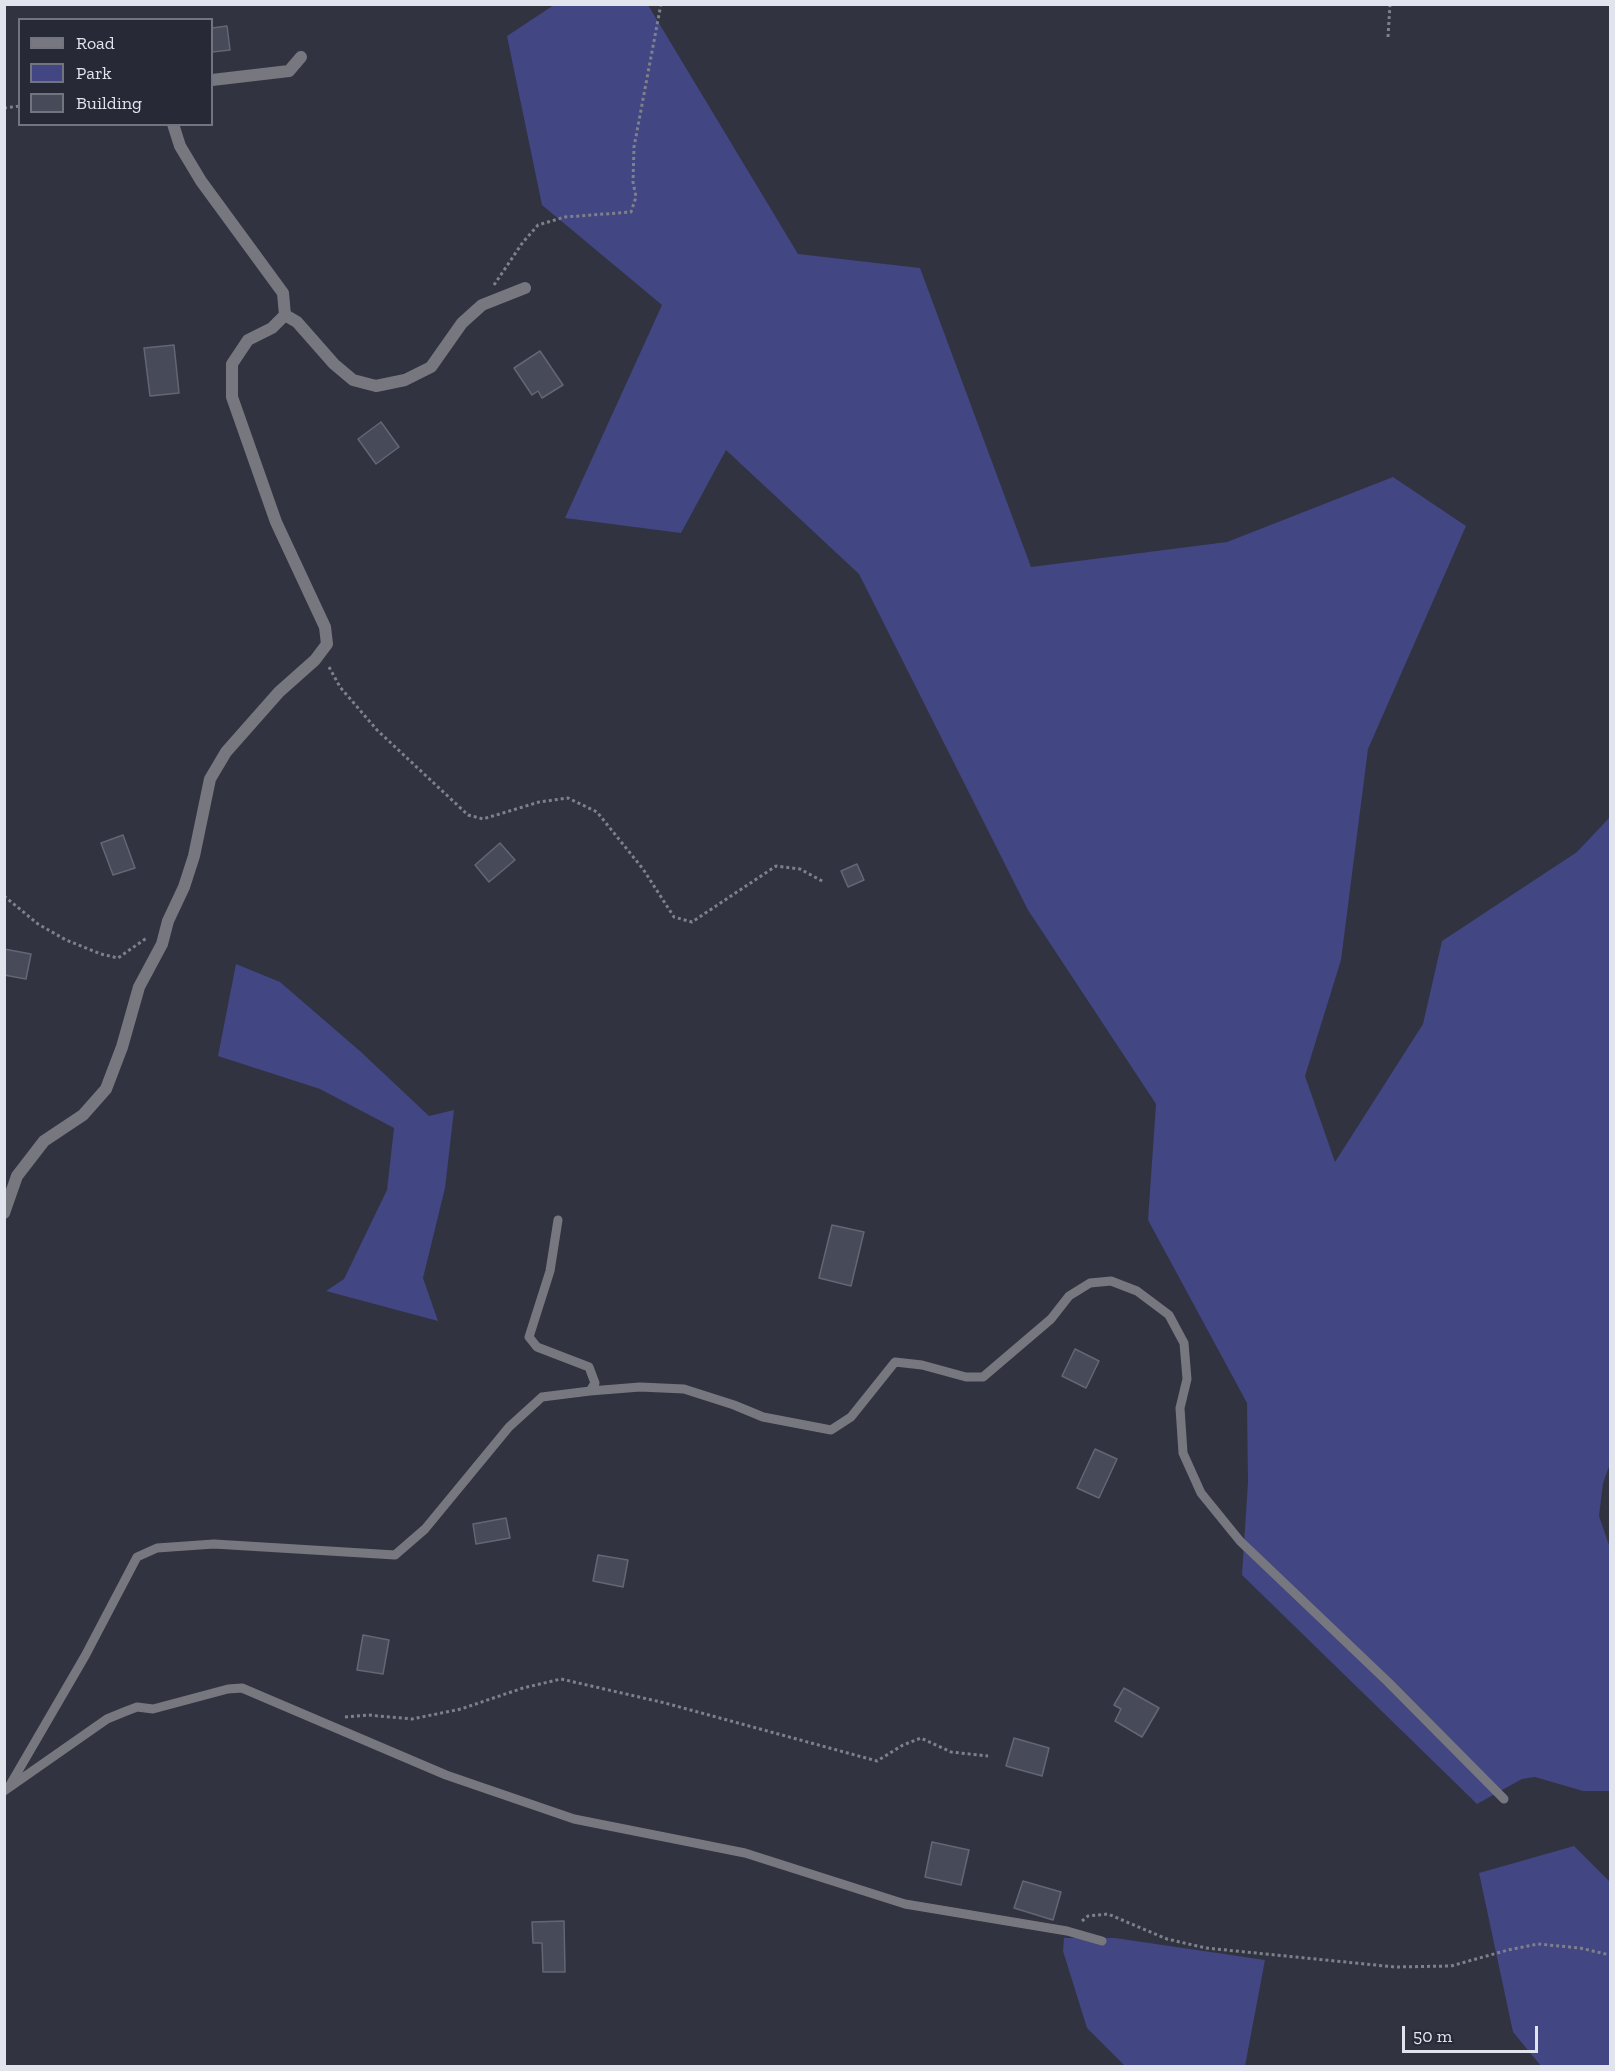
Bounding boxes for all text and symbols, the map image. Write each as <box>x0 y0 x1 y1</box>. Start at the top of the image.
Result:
legend <box>18 18 213 126</box>
text: Road <box>76 32 115 54</box>
text: Park <box>76 62 112 84</box>
text: Building <box>76 92 142 114</box>
scale bar <box>1405 2014 1542 2052</box>
text: 50 m <box>1413 2025 1452 2047</box>

